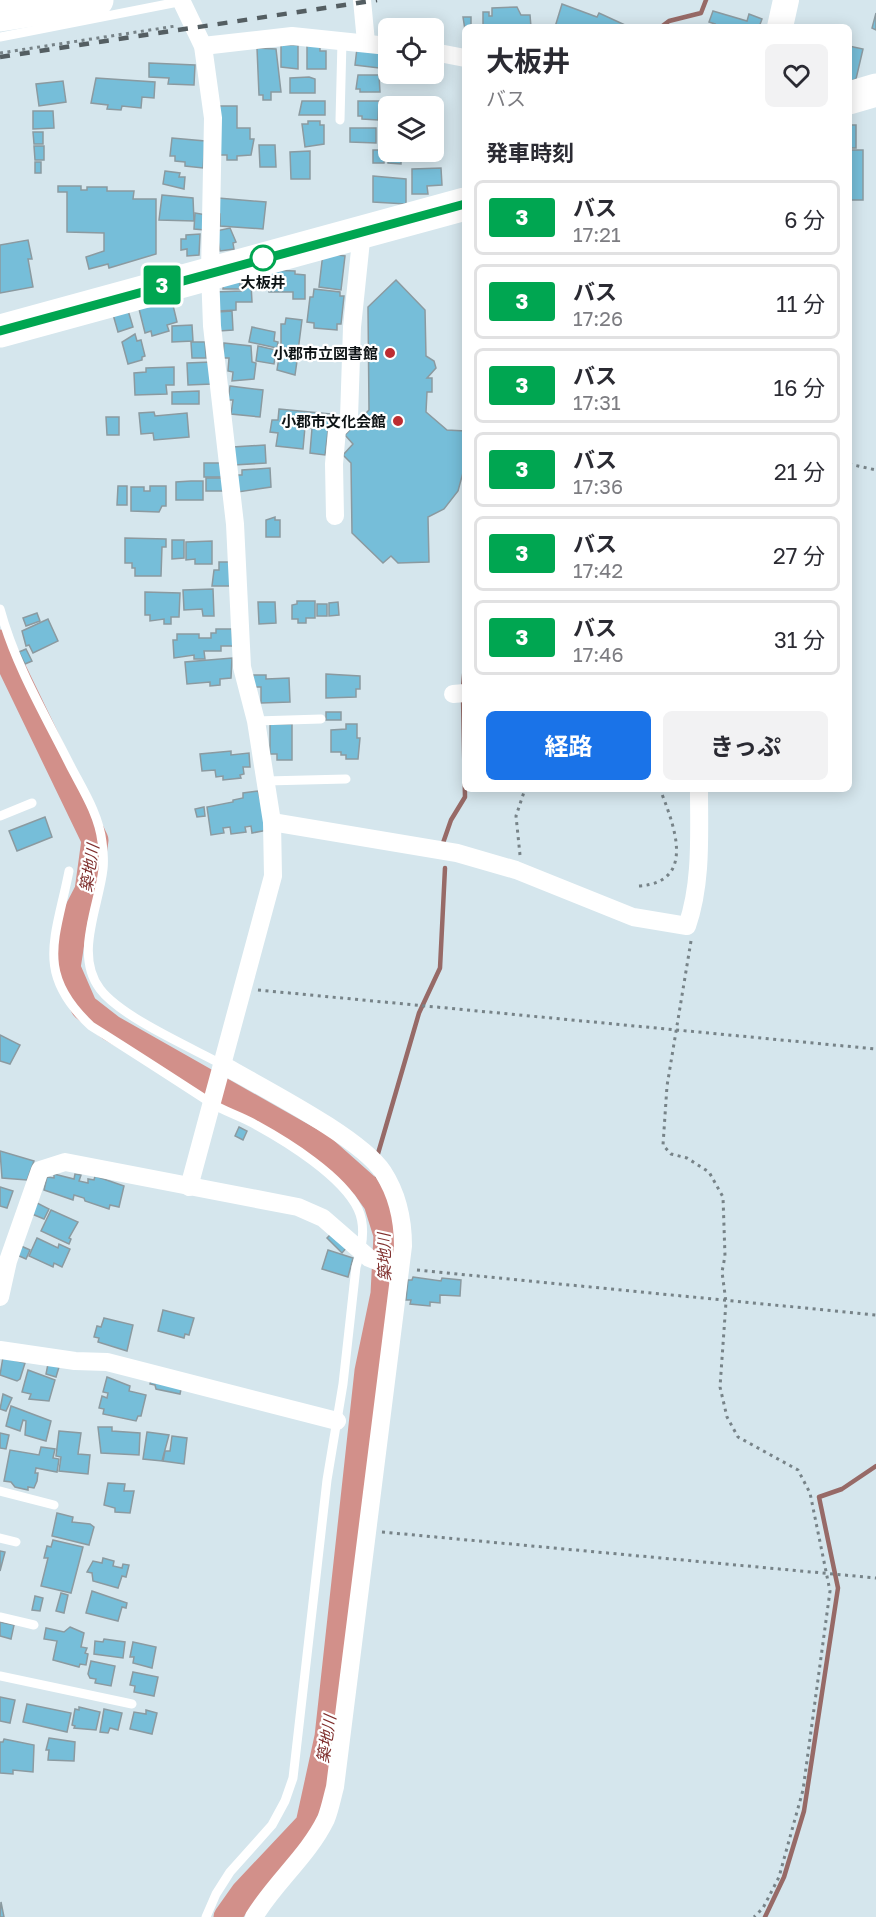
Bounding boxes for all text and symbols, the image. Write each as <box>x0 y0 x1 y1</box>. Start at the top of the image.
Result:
map controls <box>378 18 444 162</box>
button: locate <box>378 18 444 84</box>
text: 大板井 <box>486 44 570 77</box>
button: heart <box>765 44 828 107</box>
text: バス <box>486 86 526 110</box>
button: layers <box>378 96 444 162</box>
text: 発車時刻 <box>486 139 574 166</box>
text: バス <box>573 194 617 221</box>
text: 3 <box>516 204 528 230</box>
text: 6 分 <box>784 206 825 233</box>
text: 17:21 <box>573 222 621 246</box>
marker: 大板井 <box>250 245 276 271</box>
line badge: 3 <box>142 266 182 304</box>
text: 3 <box>156 272 168 298</box>
place label: 大板井 <box>240 273 286 291</box>
text: バス <box>573 278 617 305</box>
text: 3 <box>516 288 528 314</box>
text: 11 分 <box>776 290 825 317</box>
text: 17:26 <box>573 306 623 330</box>
place label: 小郡市立図書館 <box>273 344 378 362</box>
marker: 小郡市立図書館 <box>383 346 397 360</box>
text: バス <box>573 362 617 389</box>
text: 3 <box>516 372 528 398</box>
text: 16 分 <box>774 374 825 401</box>
text: 17:31 <box>573 390 621 414</box>
place label: 小郡市文化会館 <box>281 412 386 430</box>
marker: 小郡市文化会館 <box>391 414 405 428</box>
text: バス <box>573 446 617 473</box>
text: 3 <box>516 456 528 482</box>
text: 21 分 <box>774 458 825 485</box>
text: 17:36 <box>573 474 623 498</box>
text: バス <box>573 530 617 557</box>
text: 3 <box>516 540 528 566</box>
text: 27 分 <box>773 542 825 569</box>
text: 17:42 <box>573 558 623 582</box>
text: バス <box>573 614 617 641</box>
text: 3 <box>516 624 528 650</box>
text: 31 分 <box>774 626 825 653</box>
text: 17:46 <box>573 642 624 666</box>
button: 経路 <box>486 711 651 780</box>
button: きっぷ <box>663 711 828 780</box>
water label: 築地川 <box>75 841 103 893</box>
water label: 築地川 <box>374 1231 394 1281</box>
water label: 築地川 <box>312 1712 340 1764</box>

